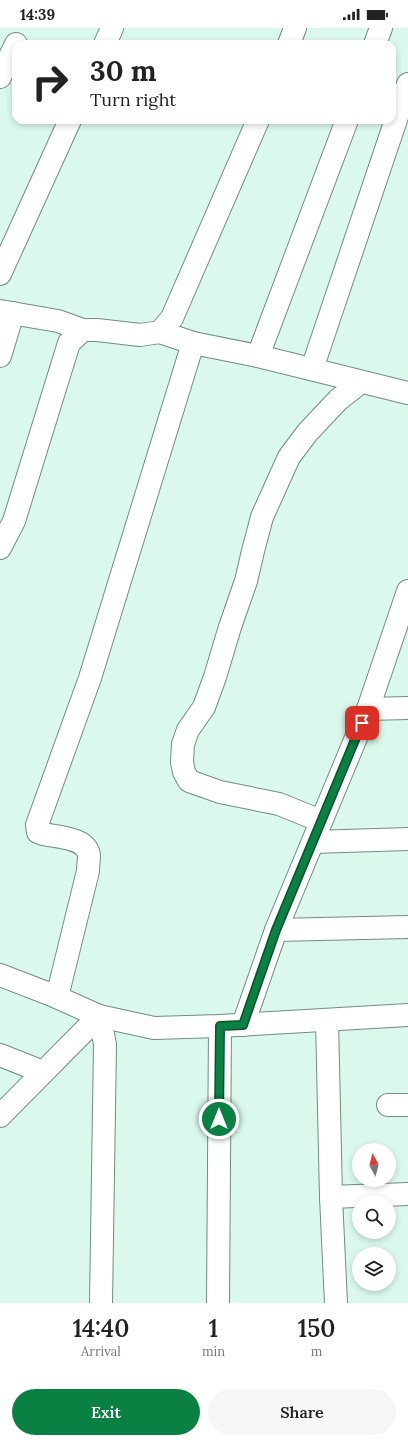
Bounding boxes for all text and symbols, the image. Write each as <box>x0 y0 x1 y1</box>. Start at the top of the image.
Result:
text: 14:39 <box>20 5 55 24</box>
text: 30 m <box>90 53 157 89</box>
icon: right <box>24 56 76 108</box>
text: Turn right <box>90 88 176 111</box>
pin <box>345 706 379 740</box>
icon: arrive <box>351 712 373 734</box>
position arrow <box>198 1098 240 1140</box>
north arrow <box>352 1143 396 1187</box>
map controls <box>352 1143 396 1291</box>
button: search <box>352 1195 396 1239</box>
button: layers <box>352 1247 396 1291</box>
text: 14:40 <box>73 1313 129 1344</box>
text: 1 <box>209 1313 218 1344</box>
text: 150 <box>298 1313 335 1344</box>
text: Arrival <box>81 1343 121 1360</box>
text: min <box>202 1343 225 1360</box>
text: m <box>311 1343 322 1360</box>
button: Exit <box>12 1389 200 1435</box>
button: Share <box>208 1389 396 1435</box>

